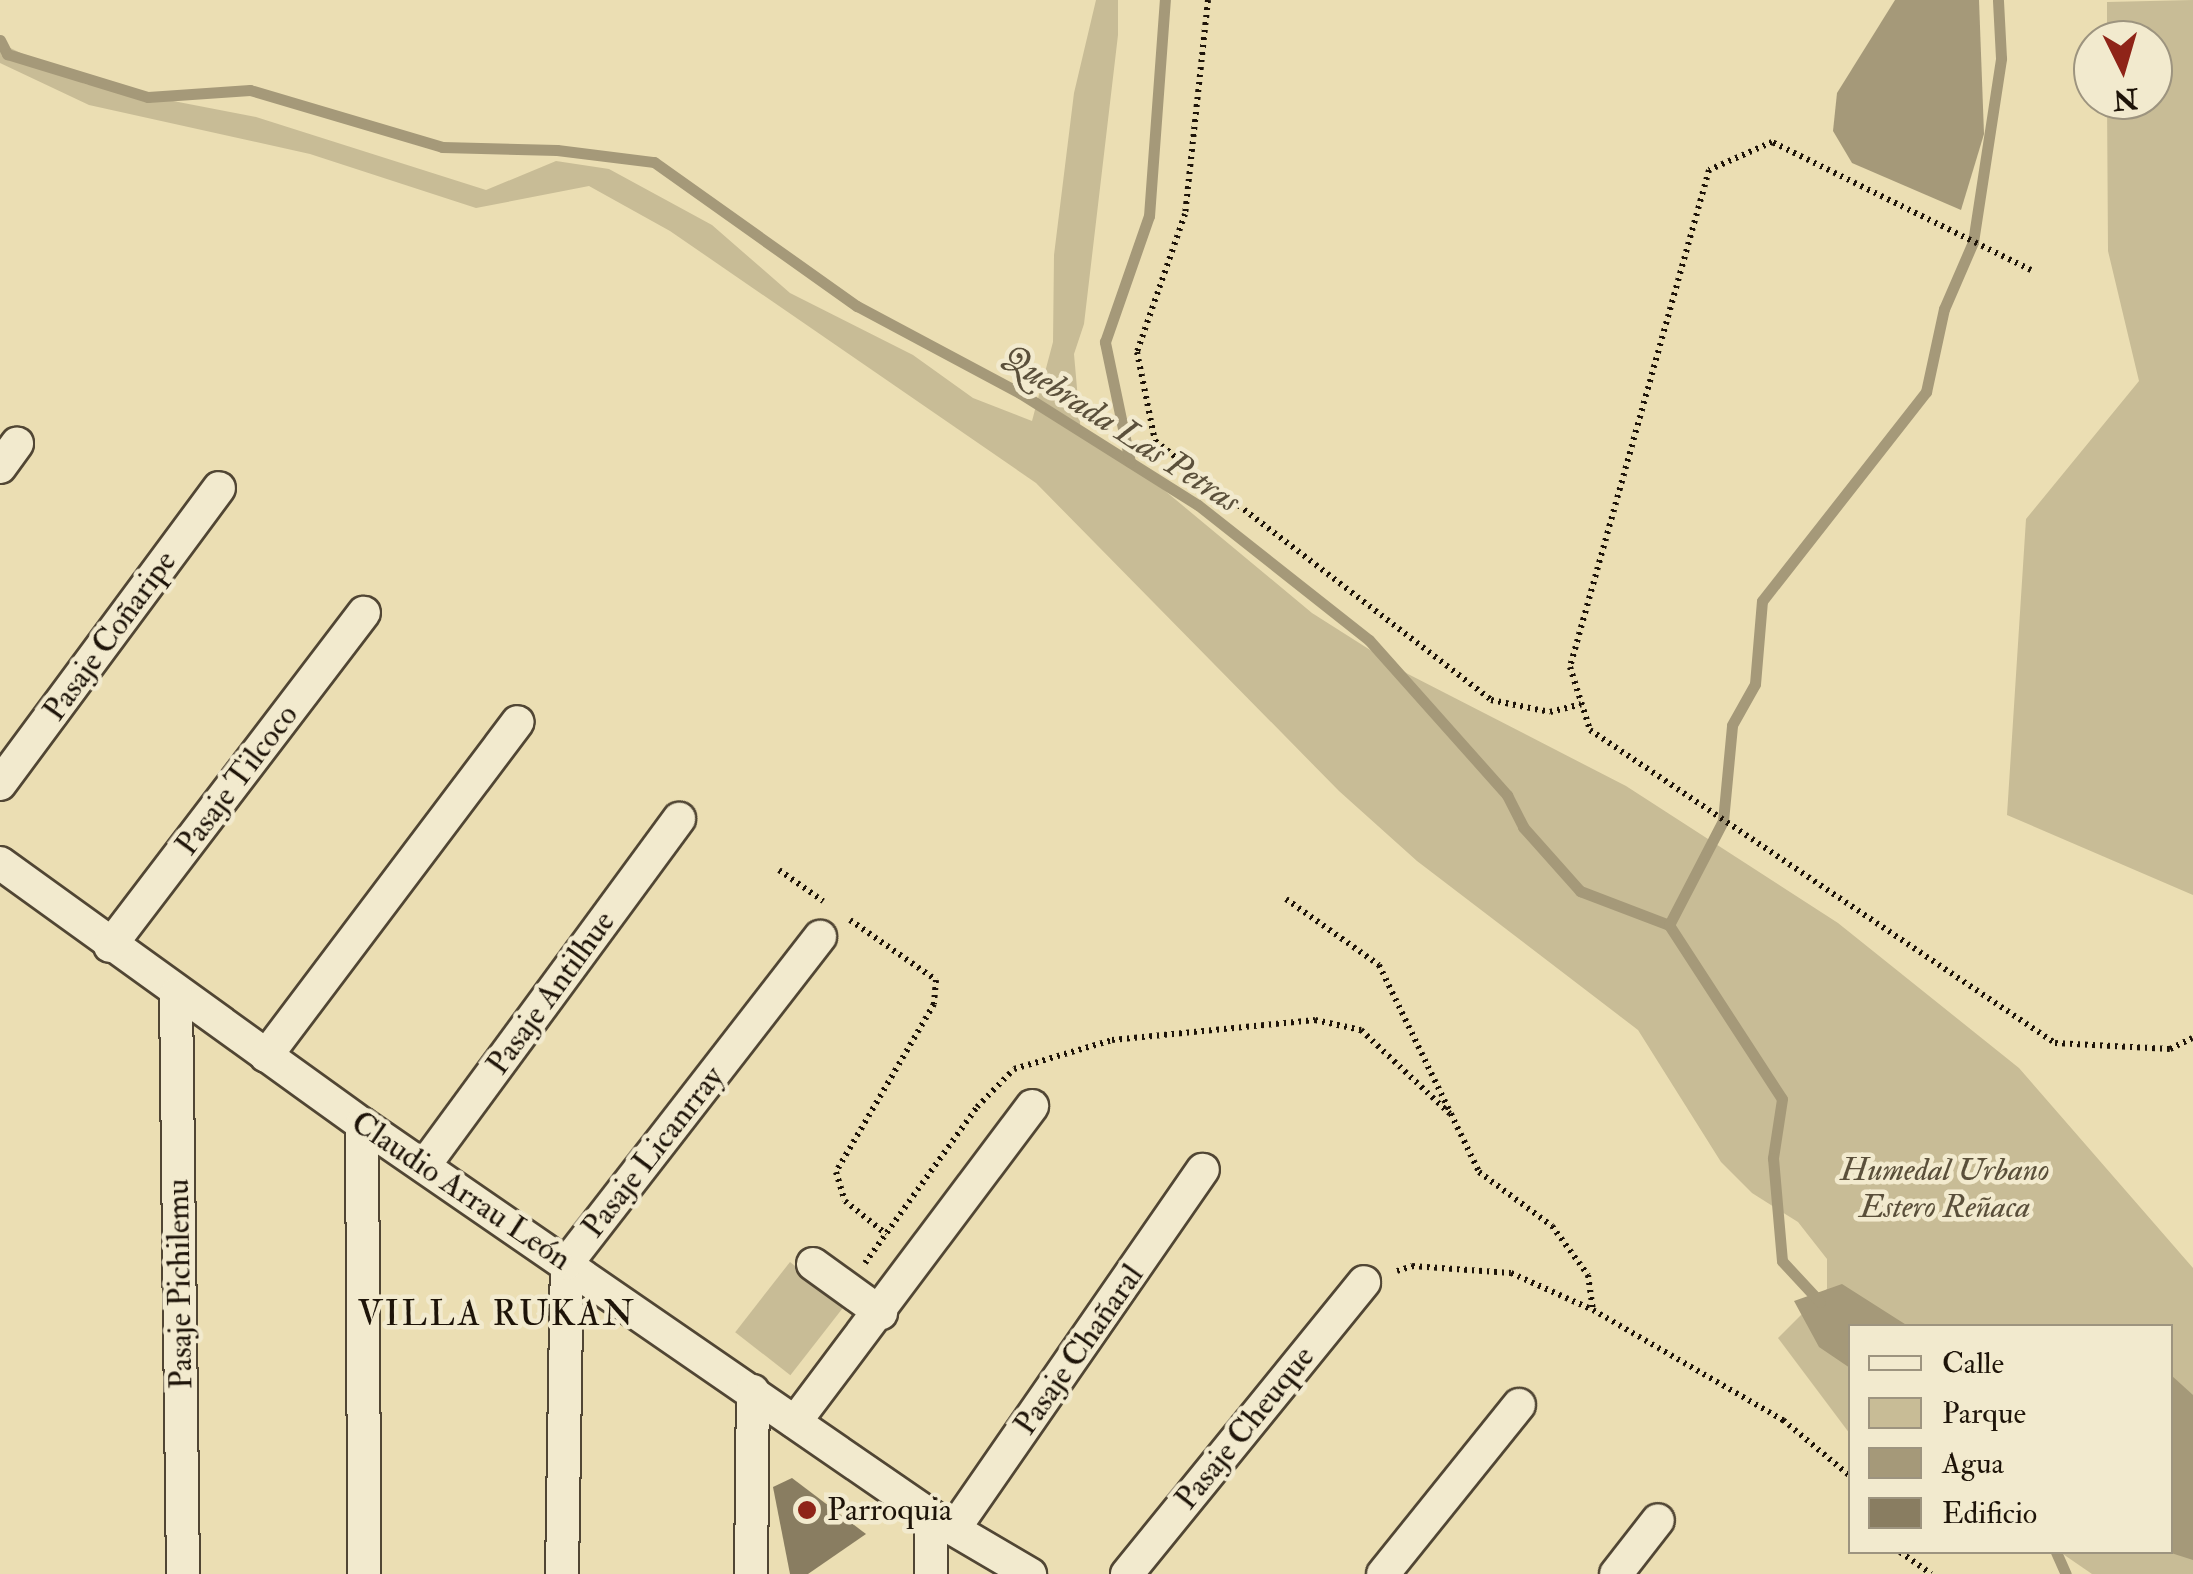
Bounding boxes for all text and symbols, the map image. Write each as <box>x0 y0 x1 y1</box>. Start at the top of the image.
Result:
north arrow <box>2073 20 2173 120</box>
text: N <box>2111 80 2140 117</box>
water label: Quebrada Las Petras <box>994 336 1248 522</box>
street label: Pasaje Coñaripe <box>35 543 185 729</box>
street label: Pasaje Tilcoco <box>168 697 306 863</box>
street label: Pasaje Antilhue <box>479 904 623 1082</box>
street label: Pasaje Licanrray <box>574 1058 732 1246</box>
street label: Claudio Arrau León <box>344 1103 578 1279</box>
park label: Humedal Urbano Estero Reñaca <box>1841 1152 2049 1227</box>
street label: Pasaje Pichilemu <box>159 1178 201 1390</box>
street label: Pasaje Chañaral <box>1006 1257 1152 1443</box>
district label: VILLA RUKAN <box>358 1293 636 1335</box>
legend <box>1848 1324 2173 1554</box>
street label: Pasaje Cheuque <box>1167 1338 1323 1518</box>
text: Calle <box>1942 1345 2004 1382</box>
text: Parque <box>1942 1395 2026 1432</box>
text: Agua <box>1942 1445 2004 1482</box>
place label: Parroquia <box>827 1491 952 1529</box>
text: Edificio <box>1942 1495 2037 1532</box>
marker: Parroquia <box>796 1499 818 1521</box>

